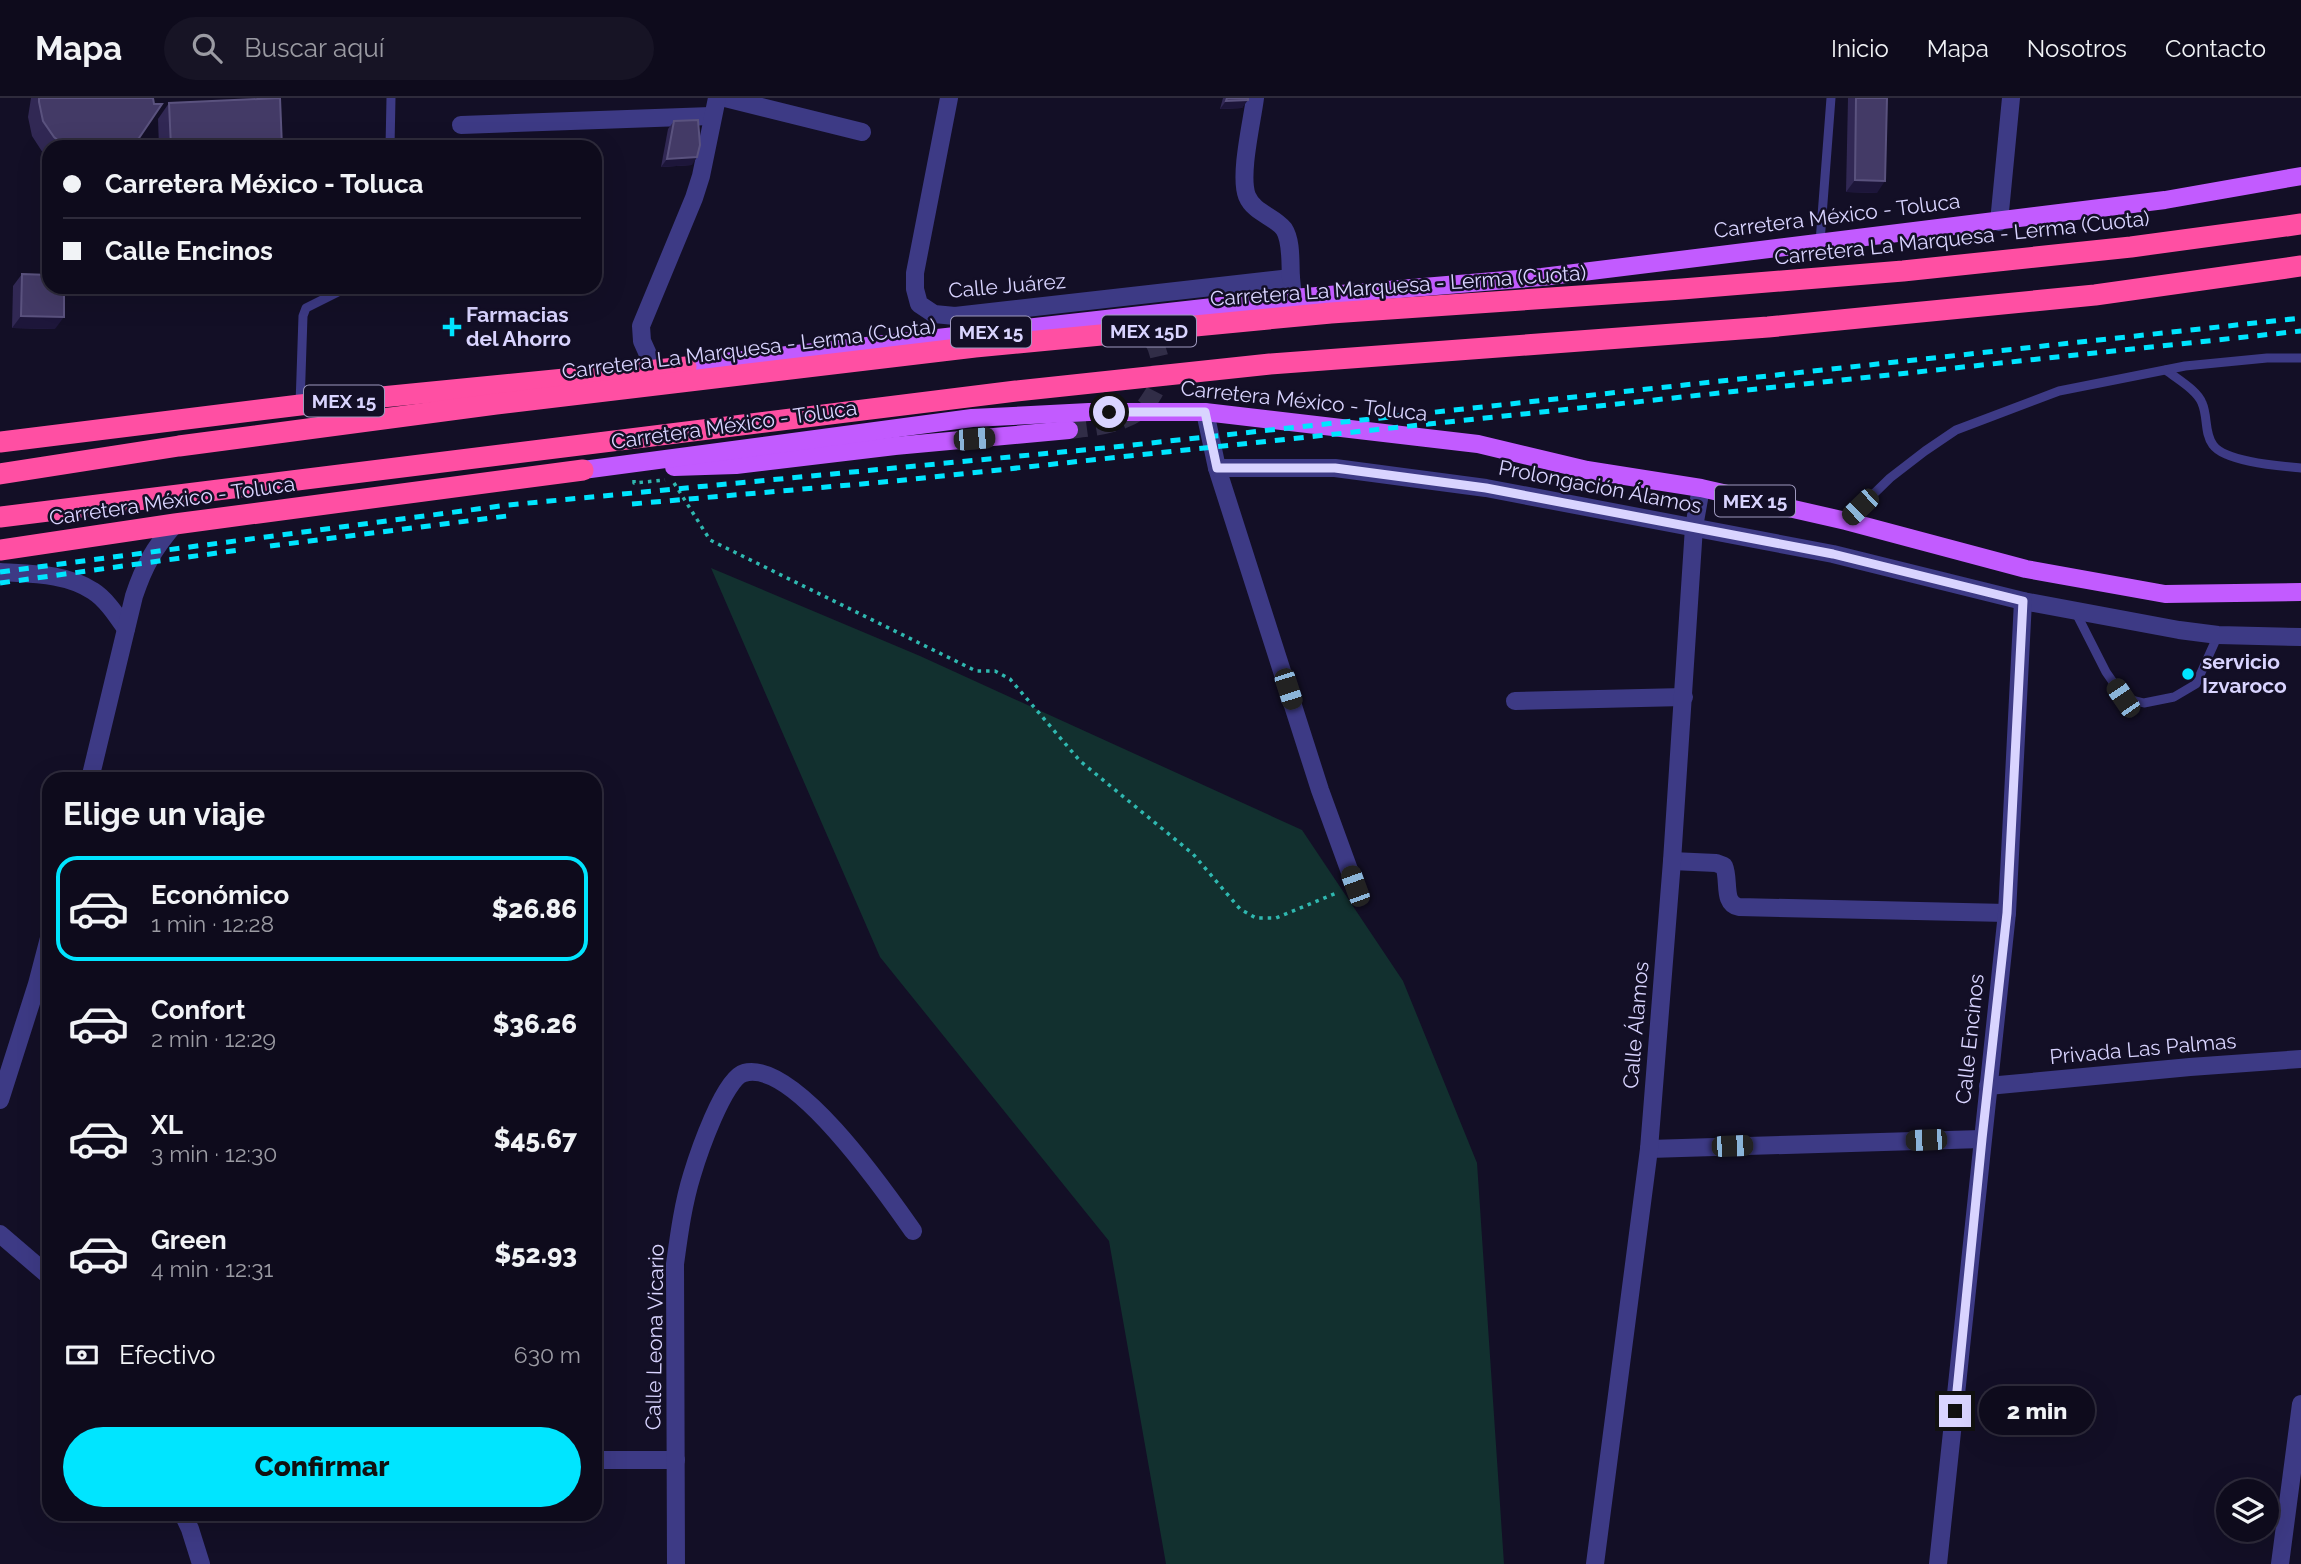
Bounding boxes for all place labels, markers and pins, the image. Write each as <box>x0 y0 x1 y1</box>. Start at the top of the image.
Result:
place label: Farmacias del Ahorro <box>466 302 571 351</box>
marker: Farmacias del Ahorro <box>444 319 460 335</box>
place label: servicio Izvaroco <box>2202 649 2287 698</box>
marker: servicio Izvaroco <box>2180 666 2196 682</box>

